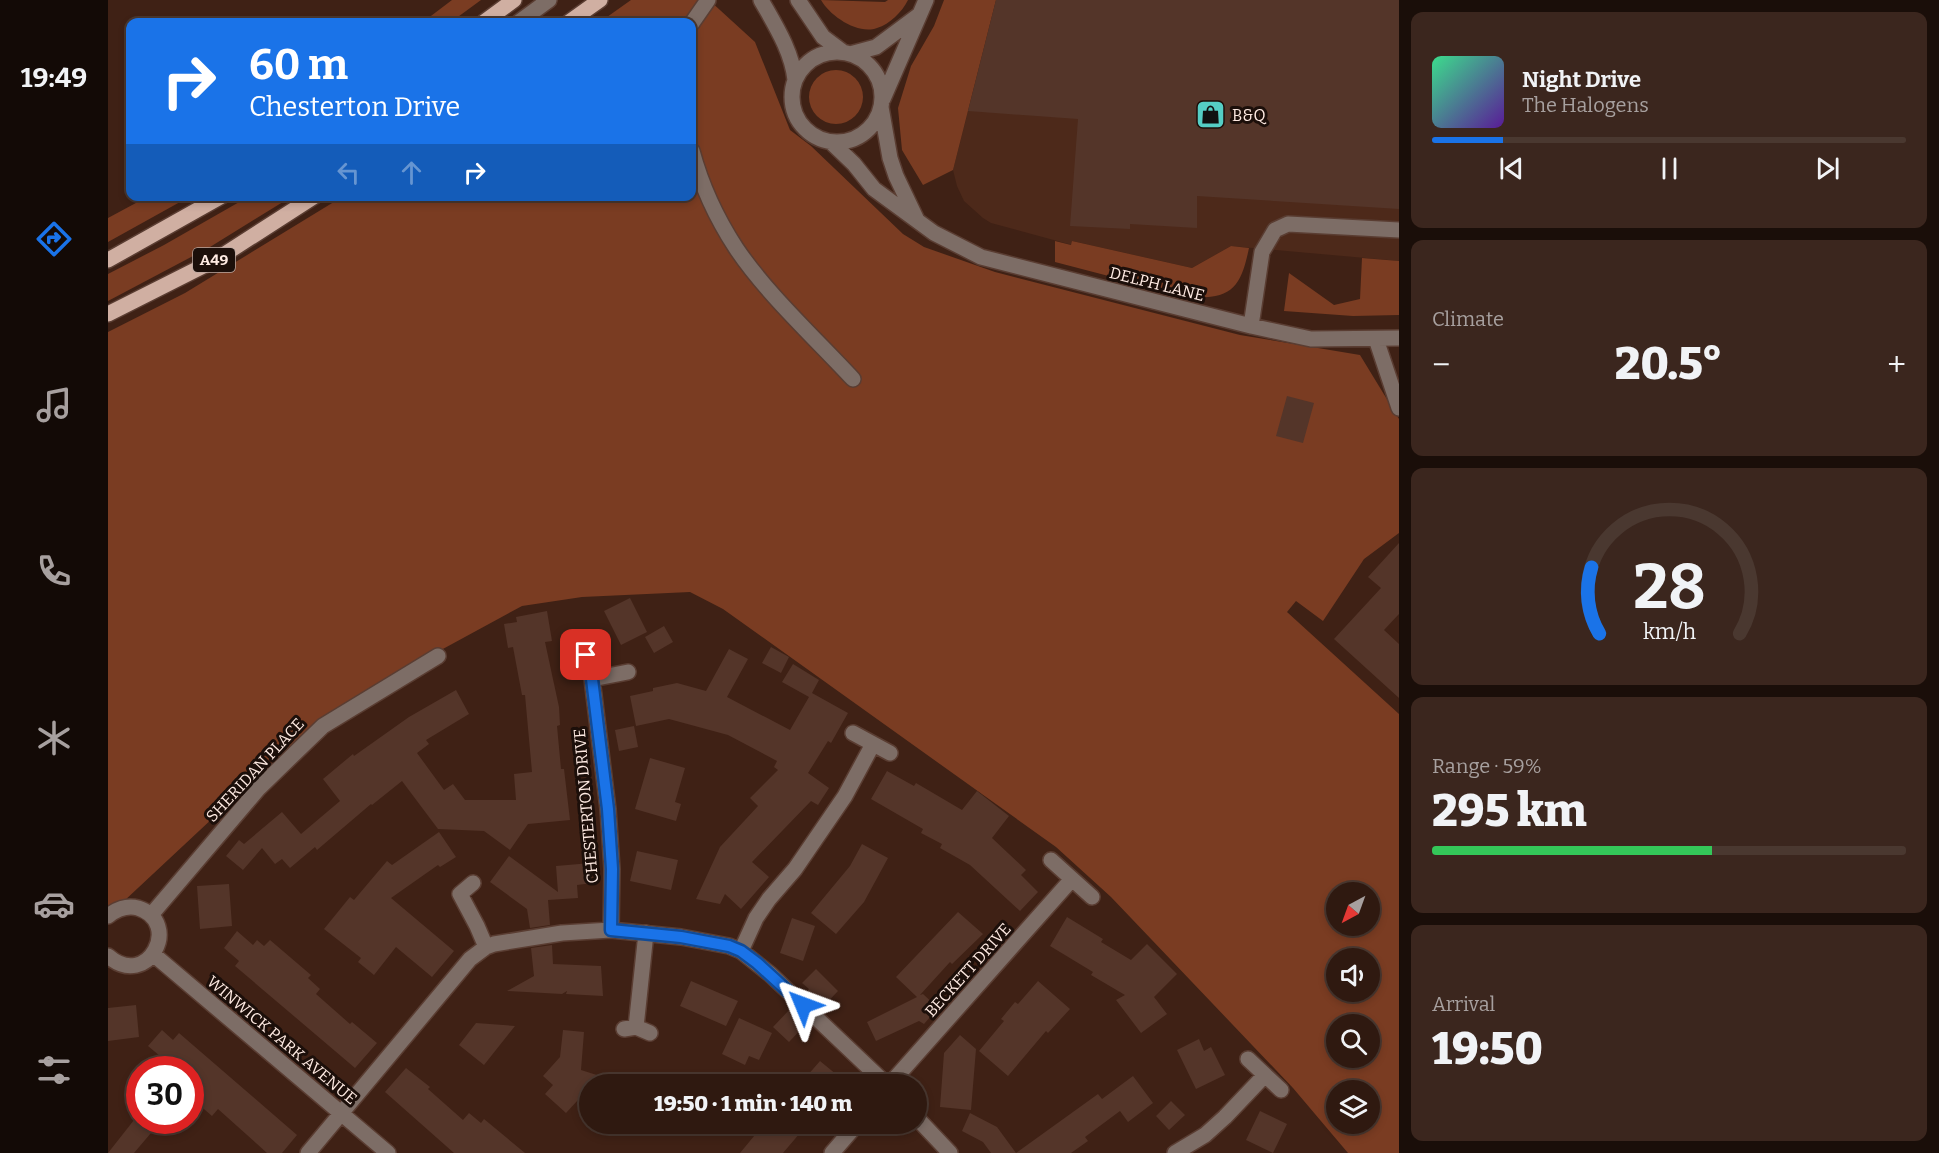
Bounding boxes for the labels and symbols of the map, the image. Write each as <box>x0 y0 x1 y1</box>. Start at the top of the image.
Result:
shop icon: B&Q <box>1195 99 1227 131</box>
place label: B&Q <box>1232 106 1266 125</box>
road number: A49 <box>193 248 235 272</box>
street label: DELPH LANE <box>1107 263 1207 305</box>
pin <box>560 629 611 680</box>
street label: SHERIDAN PLACE <box>202 714 308 826</box>
street label: CHESTERTON DRIVE <box>570 728 602 884</box>
north arrow <box>1326 882 1380 936</box>
street label: BECKETT DRIVE <box>921 919 1015 1021</box>
street label: WINWICK PARK AVENUE <box>203 972 361 1108</box>
position arrow <box>771 973 835 1037</box>
speed limit sign: 30 <box>126 1056 204 1134</box>

